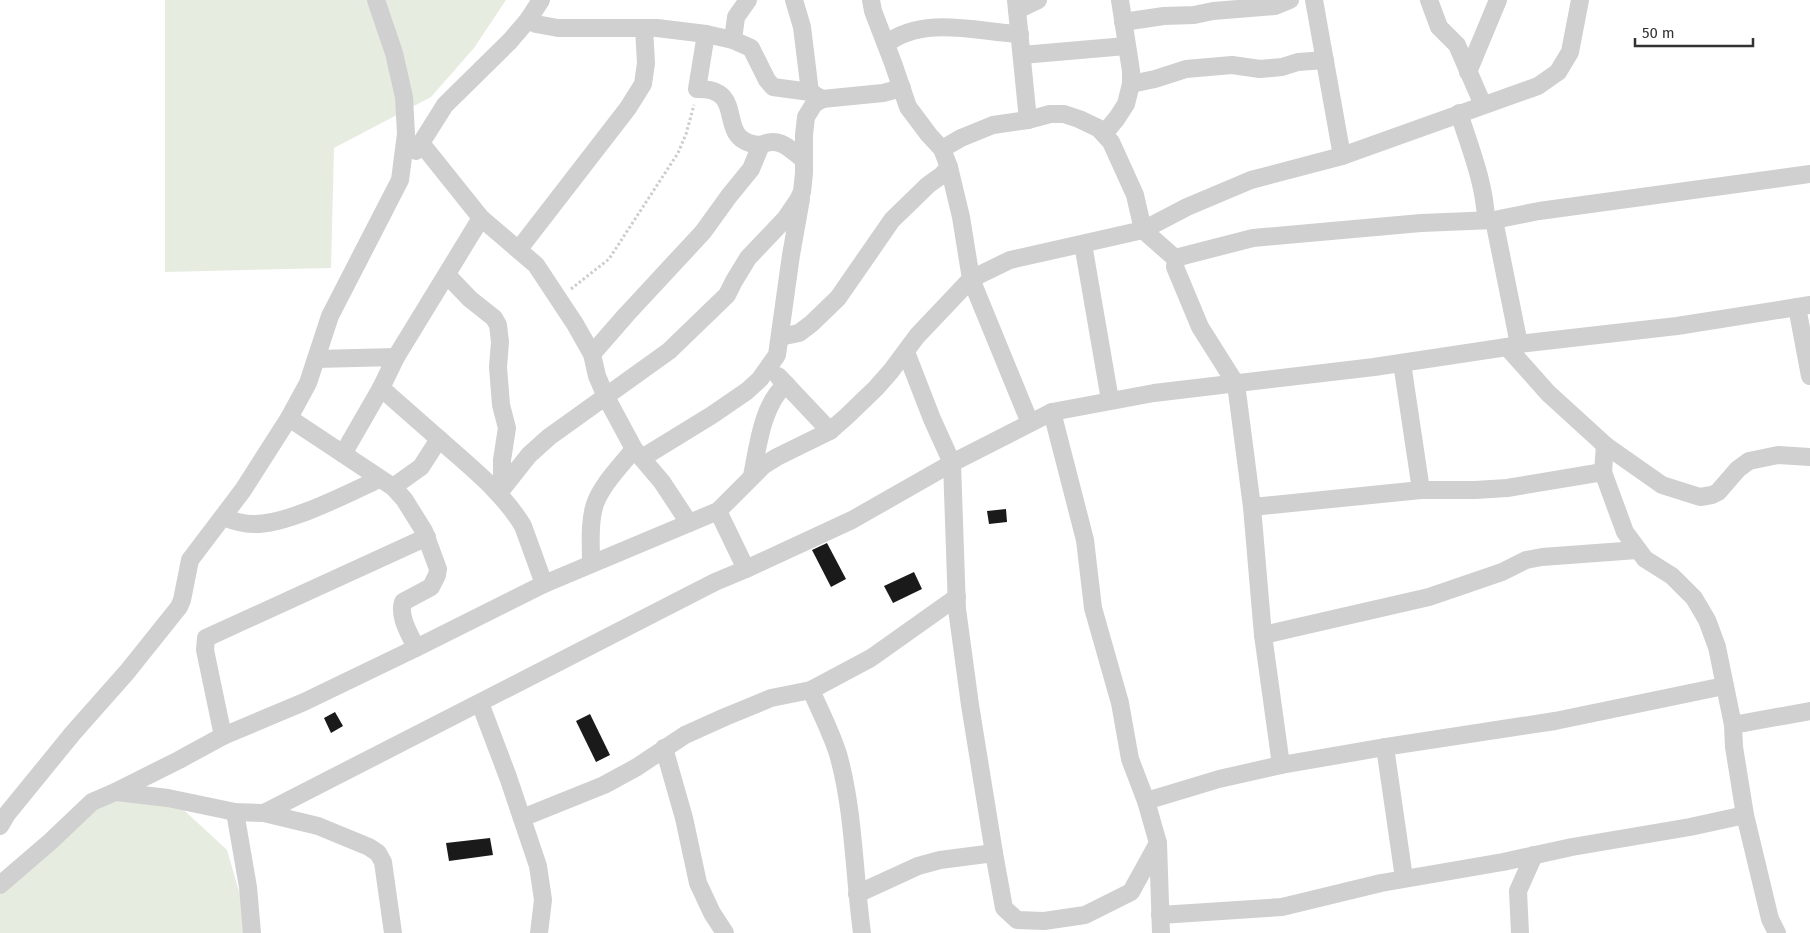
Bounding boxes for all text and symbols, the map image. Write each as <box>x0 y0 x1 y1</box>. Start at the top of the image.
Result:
scale bar <box>1635 15 1752 47</box>
text: 50 m <box>1642 24 1675 42</box>

